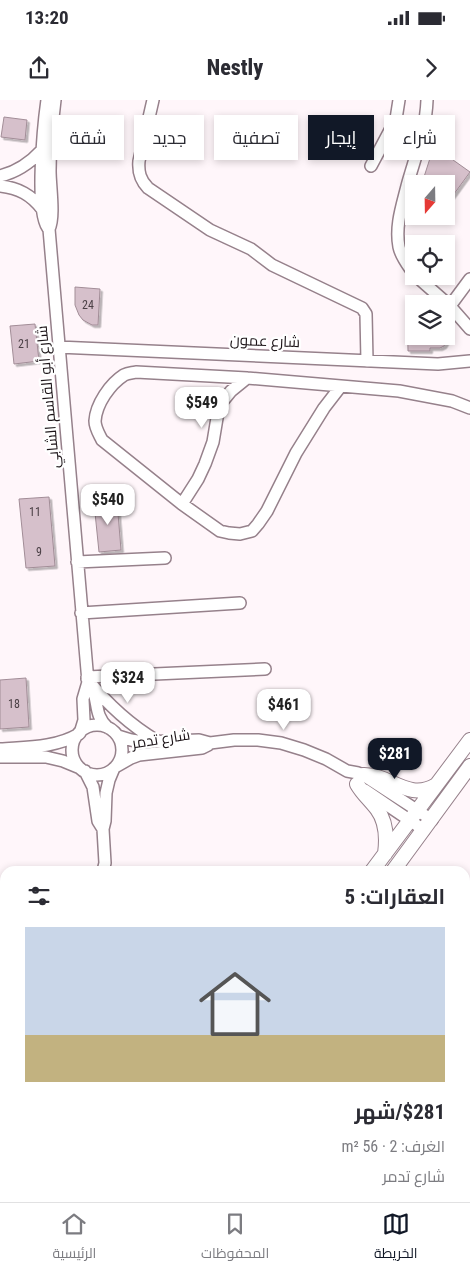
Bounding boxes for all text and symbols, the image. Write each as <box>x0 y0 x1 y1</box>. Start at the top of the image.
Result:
text: 13:20 <box>25 6 69 29</box>
icon: share <box>25 54 53 82</box>
icon: forward <box>417 54 445 82</box>
text: Nestly <box>207 55 263 80</box>
chip: شقة <box>52 115 124 160</box>
chip: جديد <box>134 115 204 160</box>
chip: تصفية <box>214 115 298 160</box>
chip: إيجار <box>308 115 374 160</box>
chip: شراء <box>384 115 455 160</box>
north arrow <box>405 175 455 225</box>
map controls <box>405 175 455 345</box>
button: locate <box>405 235 455 285</box>
button: layers <box>405 295 455 345</box>
house number: 24 <box>82 298 94 312</box>
street label: شارع أبو القاسم الشابي <box>32 325 66 469</box>
street label: شارع عمون <box>230 331 300 353</box>
house number: 21 <box>18 337 30 351</box>
pin: $549 <box>172 386 232 429</box>
text: $549 <box>186 393 218 412</box>
pin: $540 <box>78 484 138 526</box>
text: $540 <box>92 490 124 509</box>
house number: 11 <box>29 505 41 519</box>
house number: 9 <box>36 545 42 559</box>
pin: $324 <box>98 662 158 704</box>
text: $324 <box>112 668 144 687</box>
pin: $461 <box>254 688 314 731</box>
text: $461 <box>268 695 300 714</box>
house number: 18 <box>8 697 20 711</box>
street label: شارع تدمر <box>130 726 192 755</box>
pin: $281 <box>365 738 425 780</box>
text: $281 <box>379 744 411 763</box>
icon: filters <box>25 882 53 910</box>
text: العقارات: 5 <box>345 885 445 909</box>
icon: home <box>190 959 280 1049</box>
text: $281/شهر <box>354 1100 445 1124</box>
text: الغرف: 2 · 56 m² <box>341 1137 445 1156</box>
text: شارع تدمر <box>382 1167 445 1186</box>
tab: الرئيسية <box>52 1210 96 1266</box>
tab: المحفوظات <box>201 1210 269 1266</box>
tab: الخريطة <box>374 1210 418 1266</box>

